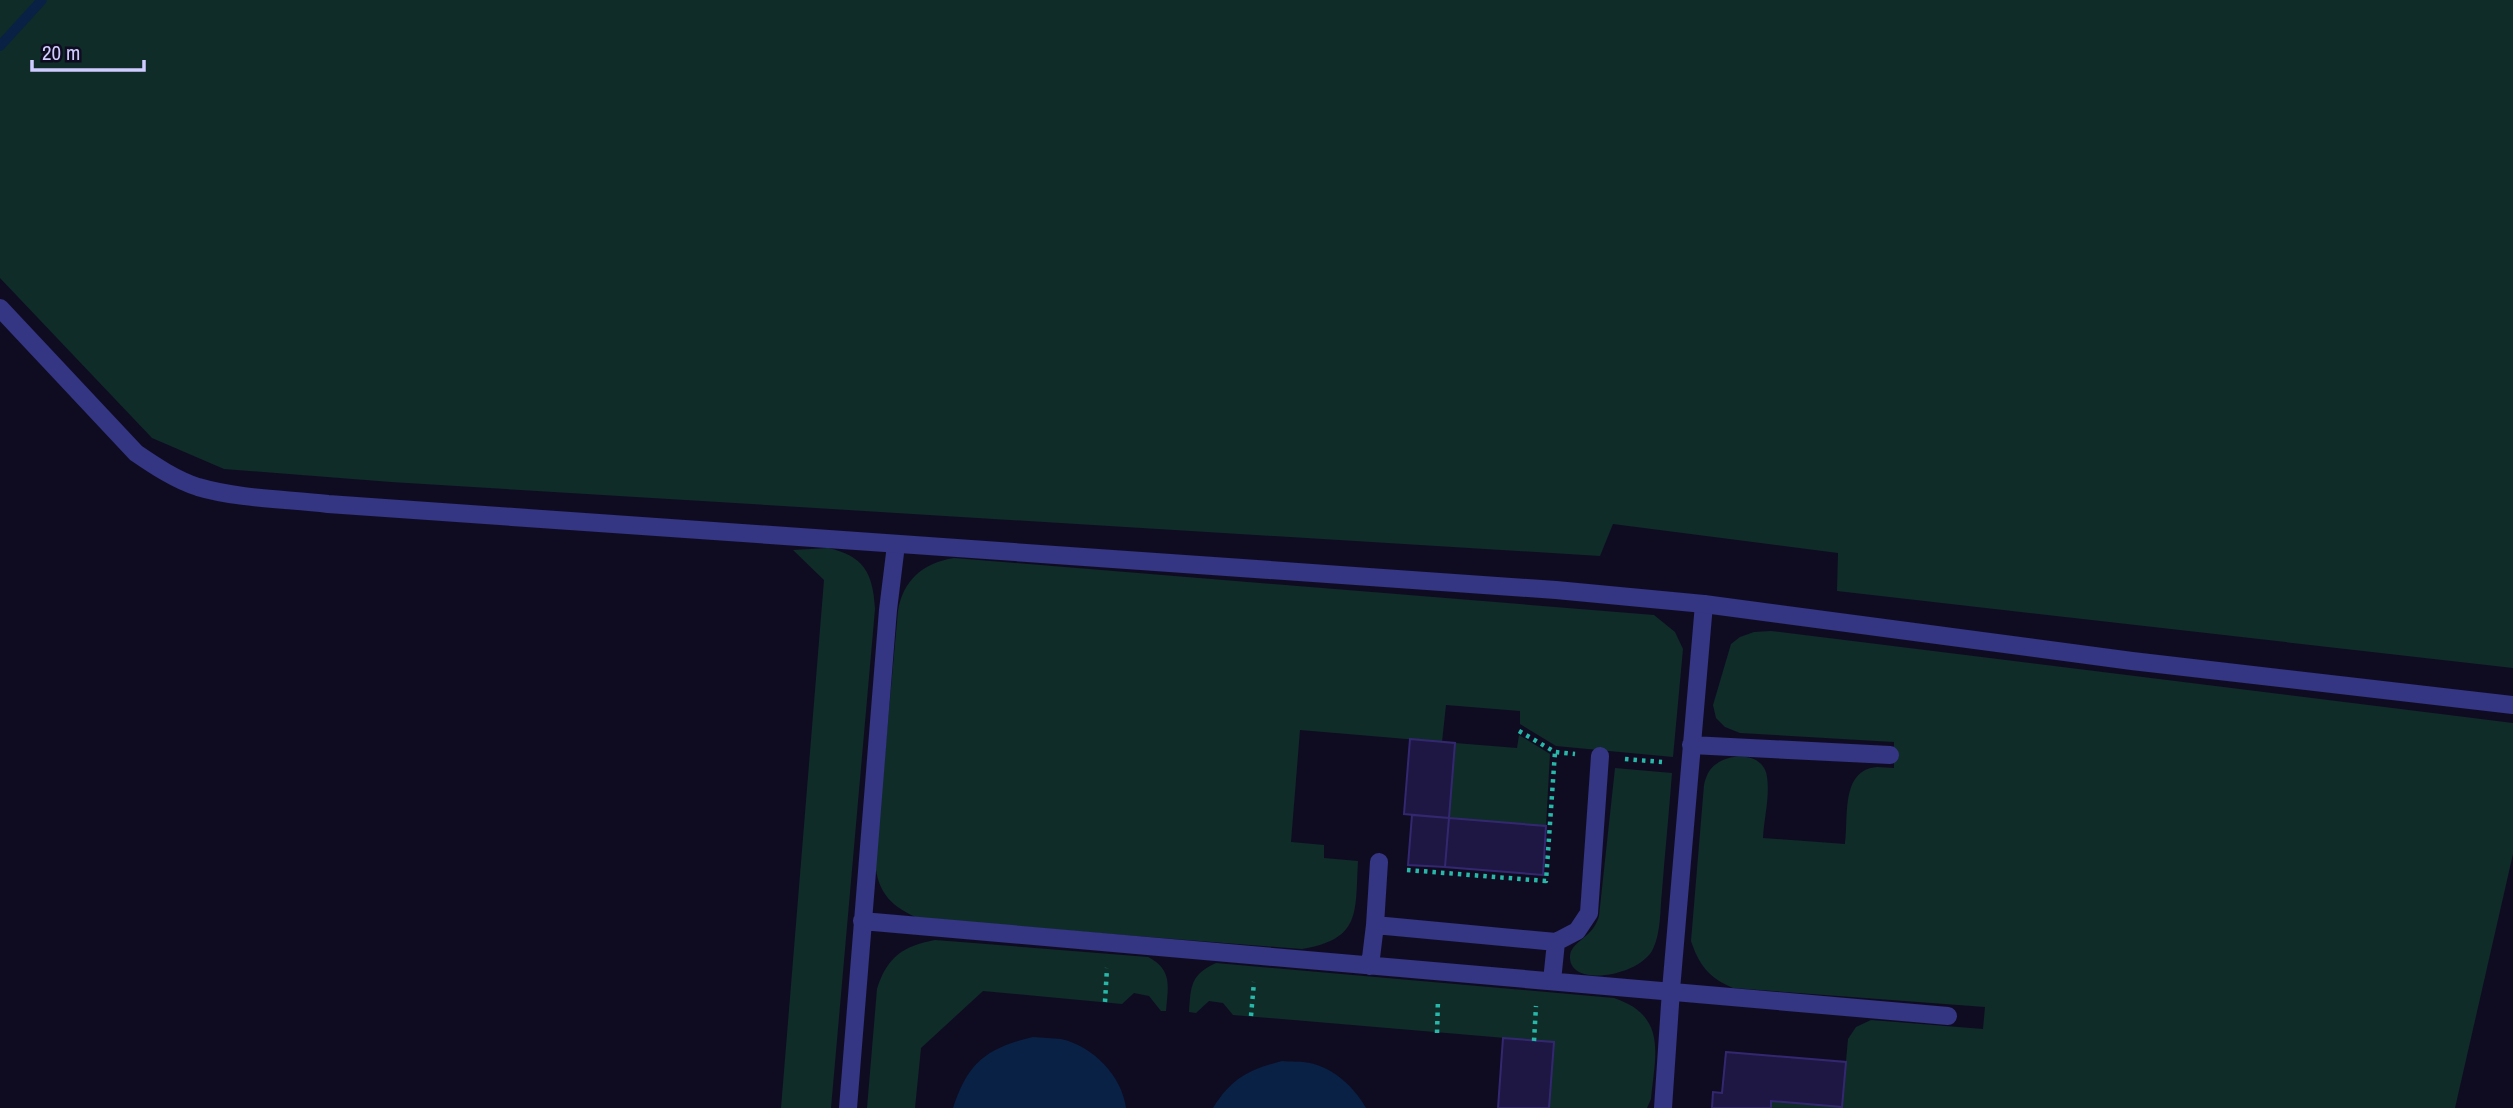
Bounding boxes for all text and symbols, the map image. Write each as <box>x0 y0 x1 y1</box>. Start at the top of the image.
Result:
scale bar <box>32 28 144 72</box>
text: 20 m <box>42 38 80 67</box>

